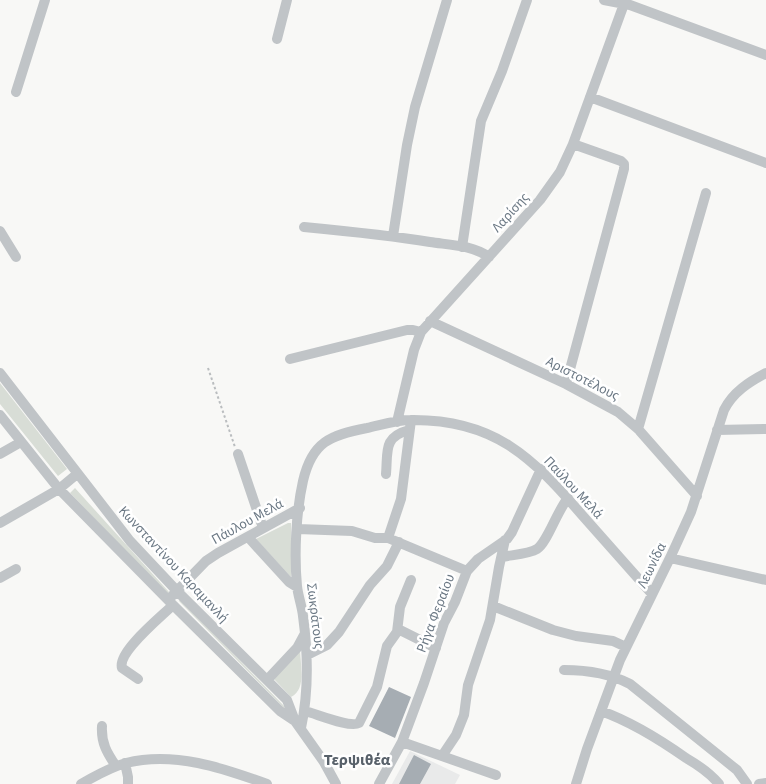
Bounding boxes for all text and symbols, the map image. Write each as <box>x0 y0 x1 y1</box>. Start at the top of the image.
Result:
street label: Λαρίσης <box>487 188 534 237</box>
street label: Αριστοτέλους <box>542 352 623 406</box>
street label: Παύλου Μελά <box>539 452 608 524</box>
street label: Πάυλου Μελά <box>208 494 287 550</box>
street label: Κωνσταντίνου Καραμανλή <box>114 502 233 628</box>
street label: Λεωνίδα <box>632 539 672 592</box>
street label: Ρήγα Φεραίου <box>412 571 460 656</box>
street label: Σωκράτους <box>301 582 329 650</box>
district label: Τερψιθέα <box>324 749 391 771</box>

